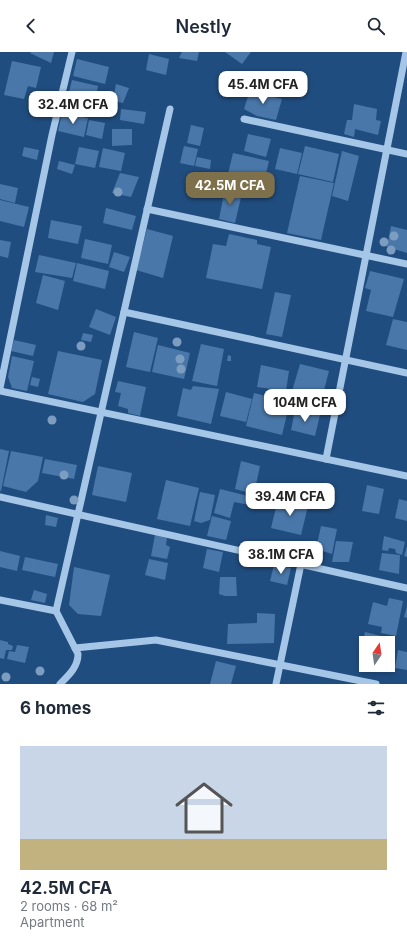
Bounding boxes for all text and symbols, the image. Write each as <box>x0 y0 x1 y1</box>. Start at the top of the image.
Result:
icon: back <box>20 15 42 37</box>
icon: search <box>365 15 387 37</box>
text: Nestly <box>175 16 232 37</box>
pin: 45.4M CFA <box>217 71 309 105</box>
text: 45.4M CFA <box>228 76 298 92</box>
pin: 32.4M CFA <box>27 91 119 125</box>
text: 32.4M CFA <box>38 96 108 112</box>
pin: 42.5M CFA <box>184 172 276 206</box>
text: 42.5M CFA <box>195 177 265 193</box>
pin: 104M CFA <box>264 389 346 423</box>
text: 104M CFA <box>273 394 337 410</box>
pin: 39.4M CFA <box>244 483 336 517</box>
text: 39.4M CFA <box>255 488 325 504</box>
pin: 38.1M CFA <box>235 541 327 575</box>
text: 38.1M CFA <box>248 546 314 562</box>
north arrow <box>359 636 395 672</box>
map controls <box>359 636 395 672</box>
icon: filters <box>365 697 387 719</box>
text: 6 homes <box>20 698 91 718</box>
icon: home <box>168 772 240 844</box>
text: 42.5M CFA <box>20 878 112 898</box>
text: 2 rooms · 68 m² <box>20 898 118 914</box>
text: Apartment <box>20 914 85 930</box>

